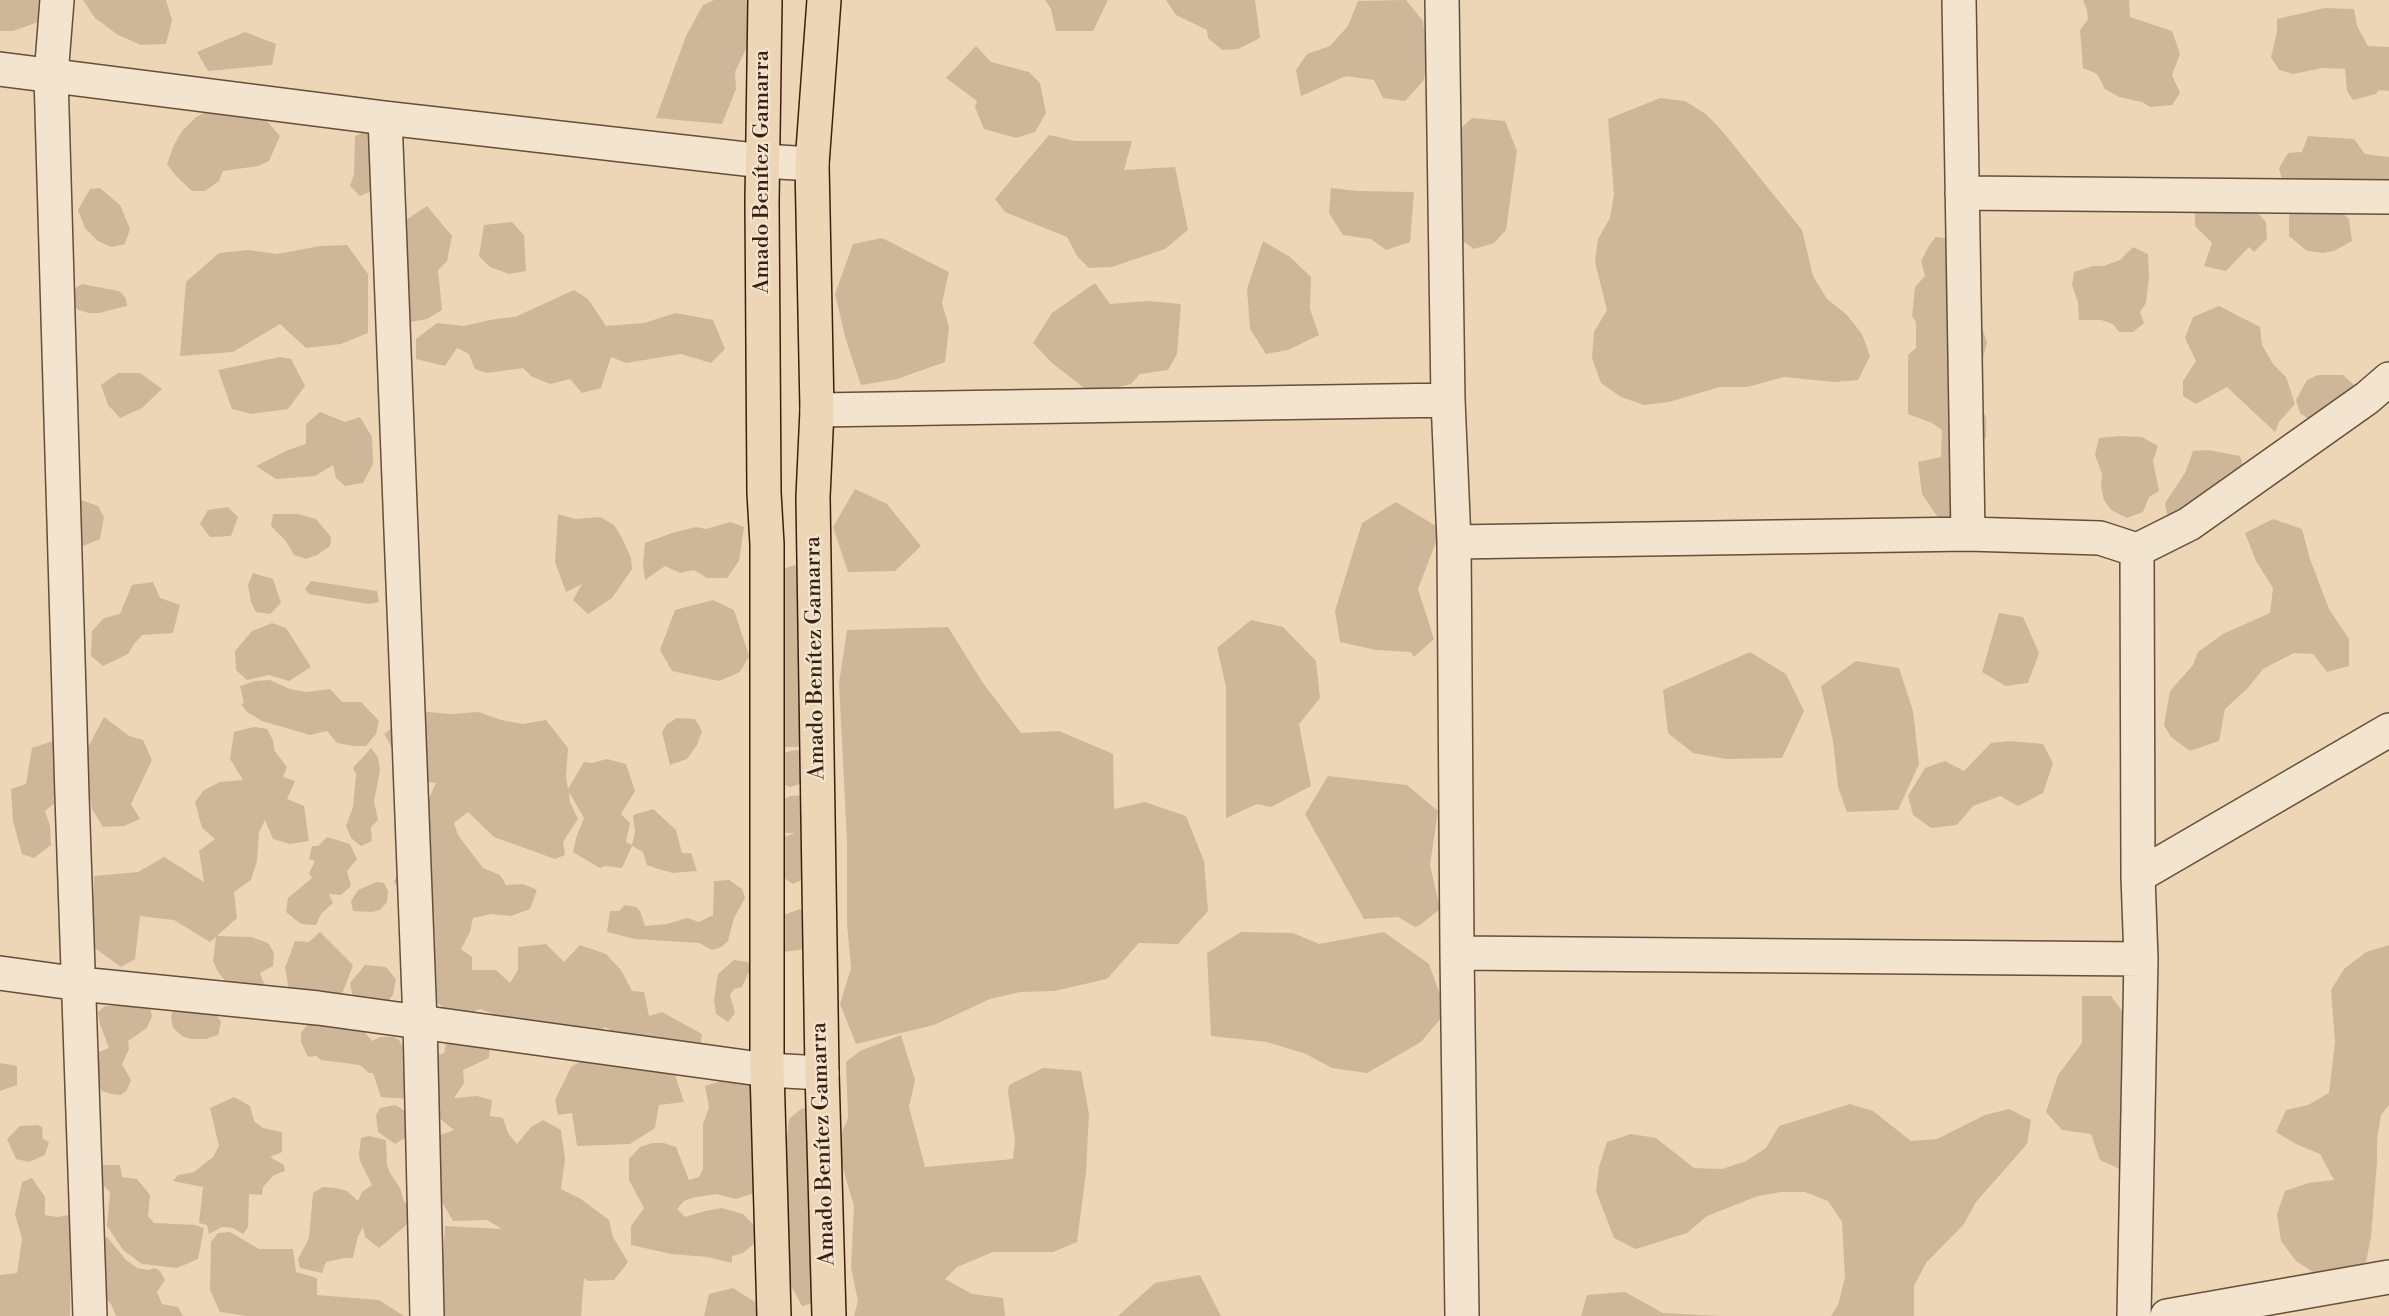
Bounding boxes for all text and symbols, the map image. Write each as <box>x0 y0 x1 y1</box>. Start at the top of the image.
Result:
street label: Amado Benítez Gamarra <box>750 50 776 294</box>
street label: Amado Benítez Gamarra <box>801 536 831 780</box>
street label: Amado Benítez Gamarra <box>807 1022 841 1266</box>

